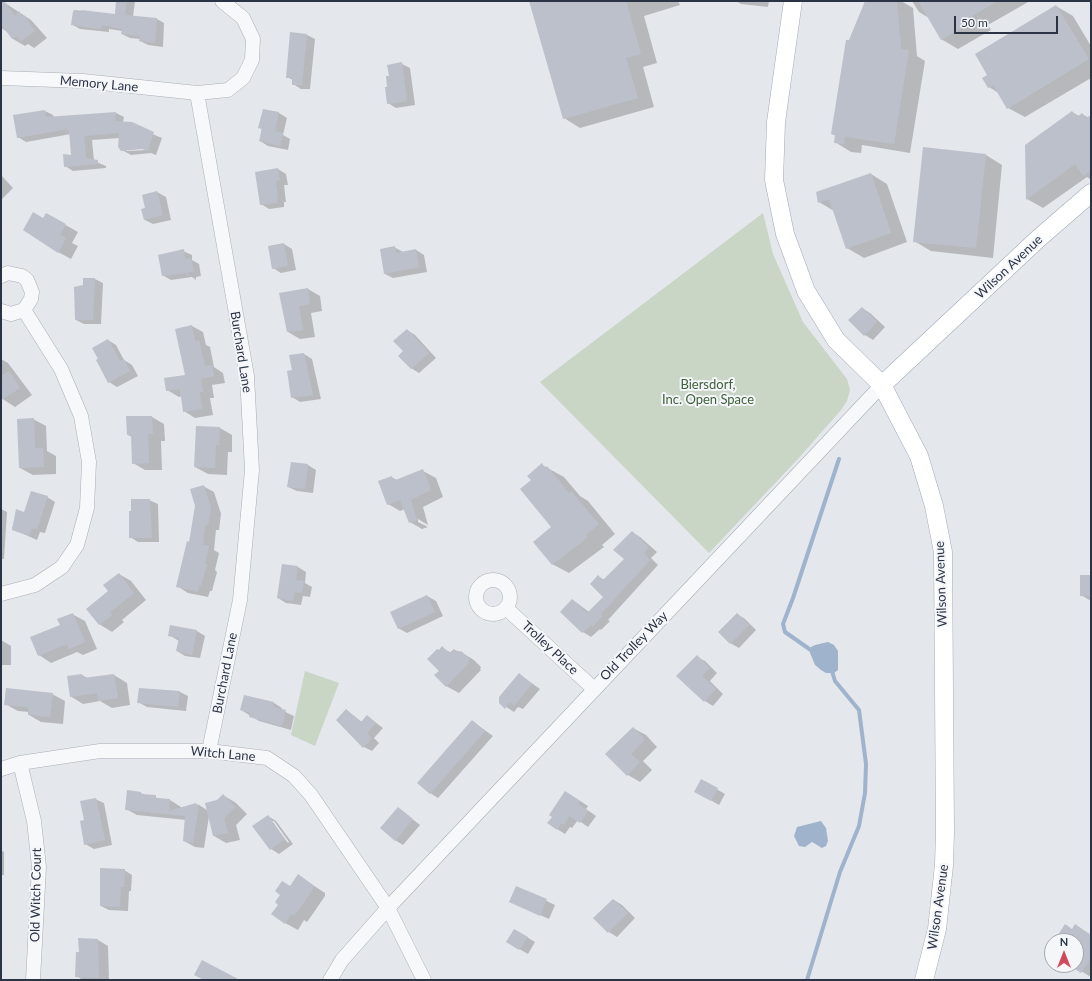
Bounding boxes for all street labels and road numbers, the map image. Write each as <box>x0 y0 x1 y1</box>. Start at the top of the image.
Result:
street label: Memory Lane <box>59 73 139 95</box>
street label: Wilson Avenue <box>972 232 1046 302</box>
street label: Burchard Lane <box>227 310 255 394</box>
street label: Wilson Avenue <box>932 541 950 627</box>
street label: Old Trolley Way <box>597 608 671 684</box>
street label: Trolley Place <box>519 618 581 678</box>
street label: Burchard Lane <box>209 631 241 715</box>
street label: Witch Lane <box>190 743 256 765</box>
street label: Old Witch Court <box>27 848 45 942</box>
street label: Wilson Avenue <box>924 863 952 951</box>

